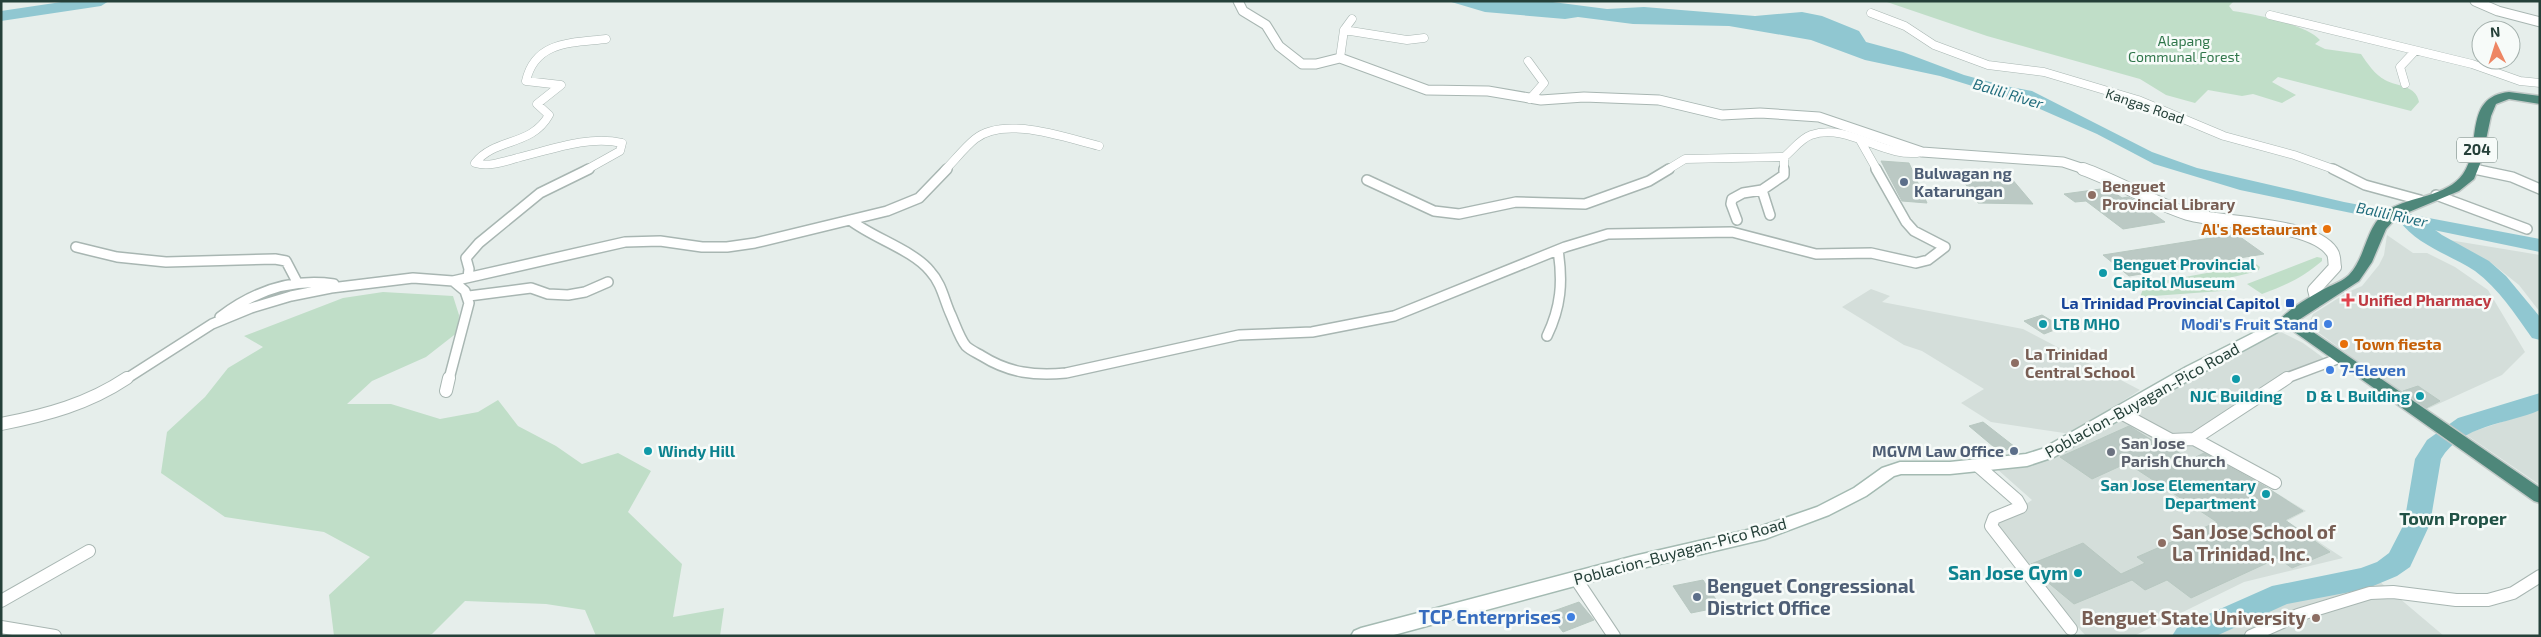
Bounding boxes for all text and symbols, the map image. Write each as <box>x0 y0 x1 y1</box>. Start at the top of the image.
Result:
north arrow <box>2471 20 2521 70</box>
text: N <box>2489 23 2501 40</box>
park label: Alapang Communal Forest <box>2128 32 2240 65</box>
water label: Balili River <box>1971 74 2046 113</box>
street label: Kangas Road <box>2104 84 2187 127</box>
road number: 204 <box>2457 138 2497 162</box>
place label: Bulwagan ng Katarungan <box>1914 163 2012 200</box>
marker: Bulwagan ng Katarungan <box>1898 176 1910 188</box>
place label: Benguet Provincial Library <box>2102 176 2235 214</box>
marker: Benguet Provincial Library <box>2086 189 2098 201</box>
water label: Balili River <box>2355 198 2430 231</box>
place label: Al's Restaurant <box>2201 219 2317 238</box>
marker: Al's Restaurant <box>2321 223 2333 235</box>
place label: Benguet Provincial Capitol Museum <box>2113 254 2256 291</box>
marker: Benguet Provincial Capitol Museum <box>2097 267 2109 279</box>
place label: Unified Pharmacy <box>2358 290 2492 310</box>
place label: La Trinidad Provincial Capitol <box>2061 293 2281 312</box>
marker: Unified Pharmacy <box>2342 294 2354 306</box>
marker: La Trinidad Provincial Capitol <box>2284 297 2296 309</box>
place label: LTB MHO <box>2053 314 2120 333</box>
place label: Modi's Fruit Stand <box>2181 314 2318 333</box>
marker: LTB MHO <box>2037 318 2049 330</box>
marker: Modi's Fruit Stand <box>2322 318 2334 330</box>
place label: Town fiesta <box>2354 334 2442 353</box>
street label: Poblacion-Buyagan-Pico Road <box>2041 338 2242 461</box>
marker: Town fiesta <box>2338 338 2350 350</box>
place label: La Trinidad Central School <box>2025 344 2136 381</box>
marker: La Trinidad Central School <box>2009 357 2021 369</box>
place label: 7-Eleven <box>2340 360 2406 379</box>
marker: 7-Eleven <box>2324 364 2336 376</box>
marker: NJC Building <box>2230 373 2242 385</box>
place label: NJC Building <box>2190 386 2283 405</box>
place label: D & L Building <box>2306 386 2411 405</box>
marker: D & L Building <box>2414 390 2426 402</box>
place label: San Jose Parish Church <box>2121 433 2226 470</box>
place label: Windy Hill <box>658 441 736 461</box>
place label: MGVM Law Office <box>1872 441 2004 460</box>
marker: Windy Hill <box>642 445 654 457</box>
marker: MGVM Law Office <box>2008 445 2020 457</box>
marker: San Jose Parish Church <box>2105 446 2117 458</box>
place label: San Jose Elementary Department <box>2101 475 2256 512</box>
marker: San Jose Elementary Department <box>2260 488 2272 500</box>
district label: Town Proper <box>2399 507 2507 529</box>
street label: Poblacion-Buyagan-Pico Road <box>1571 513 1788 588</box>
place label: San Jose School of La Trinidad, Inc. <box>2172 520 2337 565</box>
marker: San Jose School of La Trinidad, Inc. <box>2156 537 2168 549</box>
place label: San Jose Gym <box>1948 561 2068 585</box>
marker: San Jose Gym <box>2072 567 2084 579</box>
place label: Benguet Congressional District Office <box>1707 574 1916 619</box>
marker: Benguet Congressional District Office <box>1691 591 1703 603</box>
place label: TCP Enterprises <box>1418 605 1561 628</box>
place label: Benguet State University <box>2081 606 2306 630</box>
marker: TCP Enterprises <box>1565 611 1577 623</box>
marker: Benguet State University <box>2310 612 2322 624</box>

